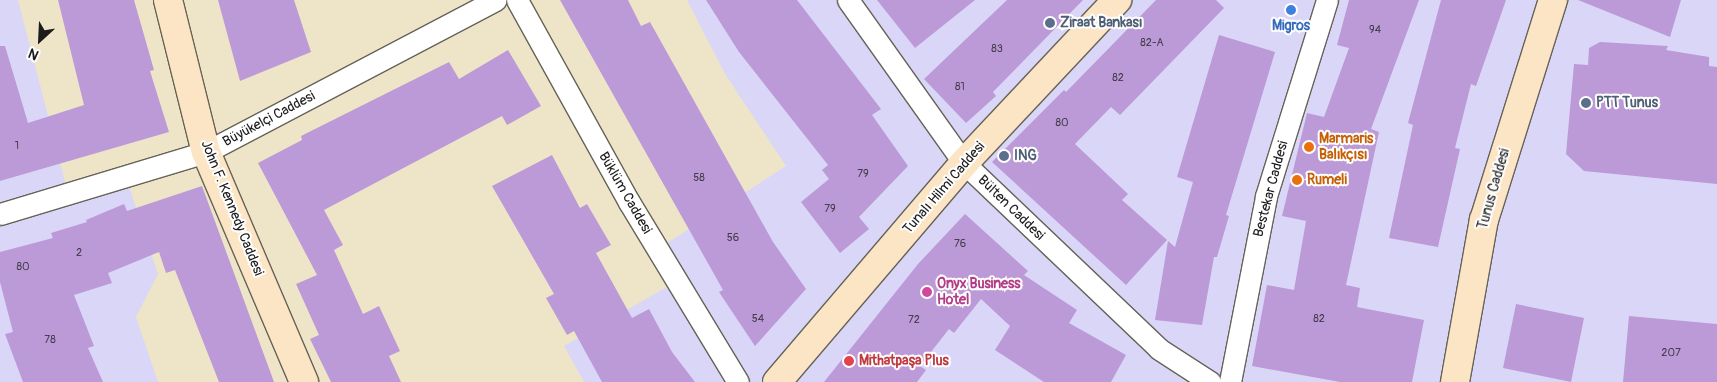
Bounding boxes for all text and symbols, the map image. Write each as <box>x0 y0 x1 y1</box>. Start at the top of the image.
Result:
marker: Migros <box>1285 4 1297 16</box>
north arrow <box>15 15 65 65</box>
place label: Ziraat Bankası <box>1060 15 1143 31</box>
marker: Ziraat Bankası <box>1044 17 1056 29</box>
place label: Migros <box>1272 18 1310 34</box>
house number: 94 <box>1369 23 1381 37</box>
house number: 82-A <box>1140 36 1164 50</box>
house number: 83 <box>991 42 1003 56</box>
text: N <box>26 44 41 64</box>
house number: 82 <box>1112 71 1124 85</box>
house number: 81 <box>955 80 965 94</box>
street label: Büyükelçi Caddesi <box>220 88 318 150</box>
place label: PTT Tunus <box>1596 95 1658 111</box>
marker: PTT Tunus <box>1580 97 1592 109</box>
house number: 80 <box>1055 116 1069 130</box>
place label: Marmaris Balıkçısı <box>1319 131 1373 164</box>
street label: John F. Kennedy Caddesi <box>197 138 267 278</box>
house number: 1 <box>15 139 19 153</box>
street label: Tunalı Hilmi Caddesi <box>900 139 988 237</box>
street label: Bestekar Caddesi <box>1250 139 1292 239</box>
marker: Marmaris Balıkçısı <box>1303 141 1315 153</box>
street label: Tunus Caddesi <box>1474 147 1514 231</box>
place label: ING <box>1014 148 1037 164</box>
street label: Büklüm Caddesi <box>595 149 655 237</box>
marker: ING <box>998 150 1010 162</box>
house number: 79 <box>857 167 869 181</box>
house number: 58 <box>693 171 705 185</box>
street label: Bülten Caddesi <box>974 172 1048 244</box>
place label: Rumeli <box>1307 172 1347 188</box>
marker: Rumeli <box>1291 174 1303 186</box>
house number: 79 <box>824 202 836 216</box>
house number: 56 <box>727 231 739 245</box>
house number: 76 <box>954 237 966 251</box>
house number: 2 <box>76 246 82 260</box>
house number: 80 <box>16 260 30 274</box>
place label: Onyx Business Hotel <box>937 276 1020 308</box>
marker: Onyx Business Hotel <box>921 286 933 298</box>
house number: 54 <box>752 312 764 326</box>
house number: 82 <box>1313 312 1325 326</box>
house number: 72 <box>908 313 920 327</box>
house number: 78 <box>44 333 56 347</box>
house number: 207 <box>1661 346 1681 360</box>
place label: Mithatpaşa Plus <box>859 353 949 369</box>
marker: Mithatpaşa Plus <box>843 355 855 367</box>

